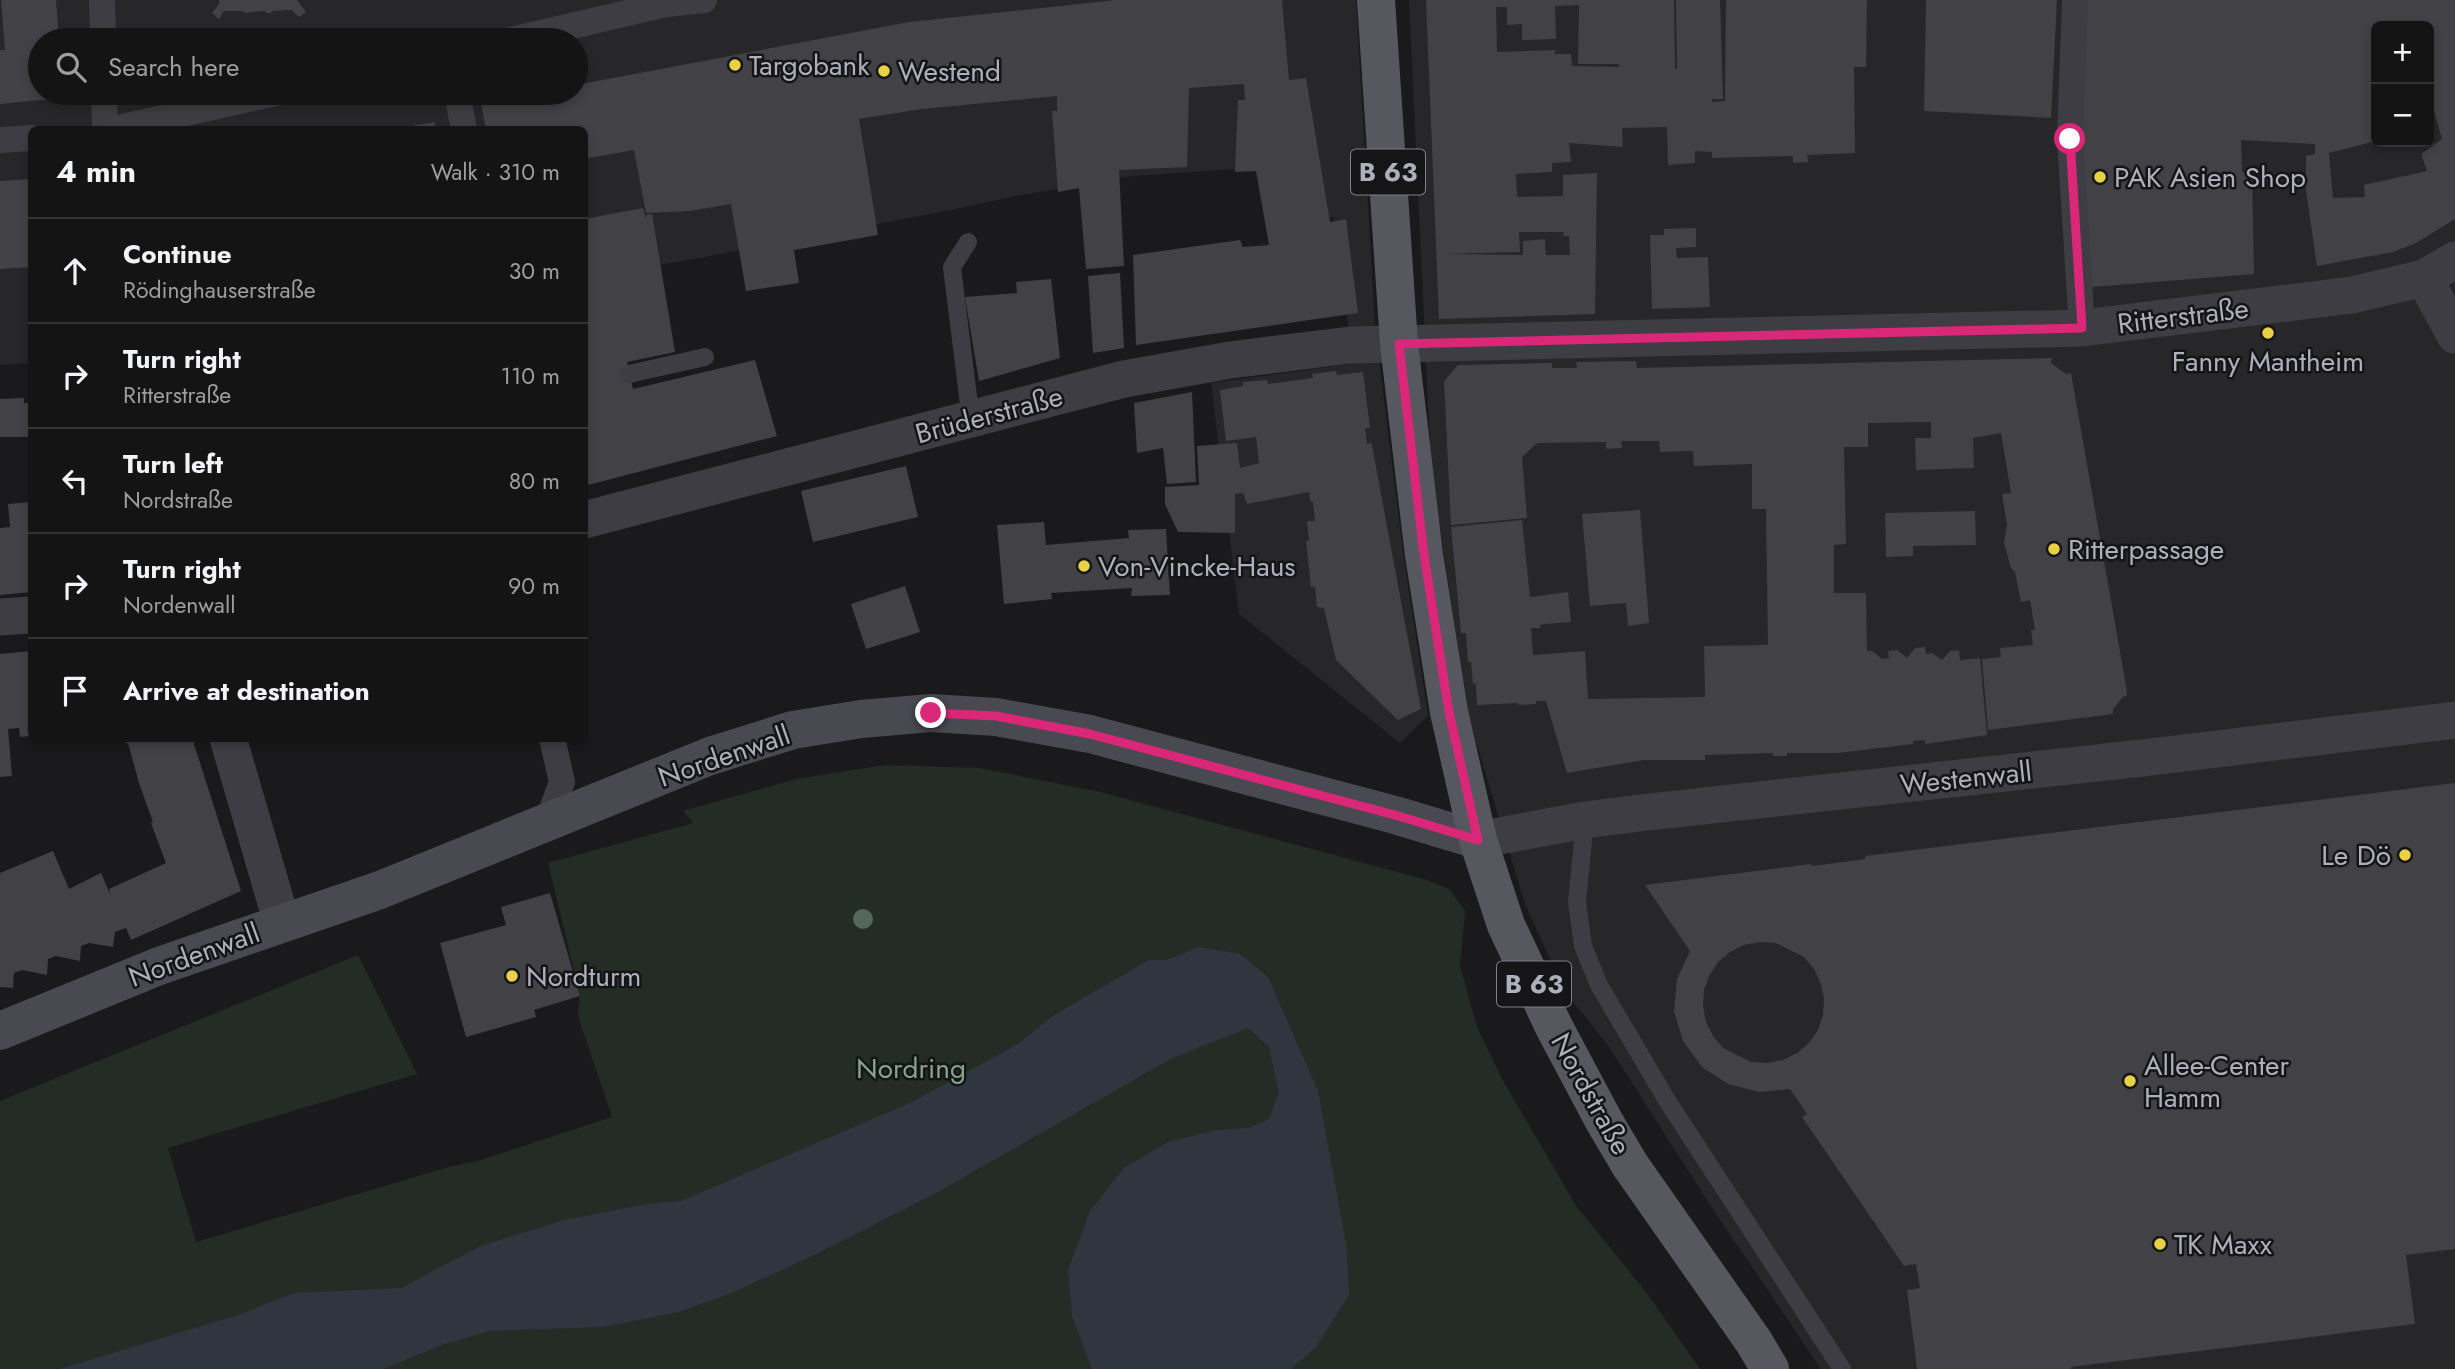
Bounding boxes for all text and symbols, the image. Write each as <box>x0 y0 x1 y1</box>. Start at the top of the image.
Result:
map controls <box>2371 21 2434 147</box>
button: + <box>2371 21 2434 84</box>
search box <box>28 28 588 105</box>
place label: Targobank <box>749 45 870 86</box>
icon: search <box>52 48 90 86</box>
text: Search here <box>108 48 240 86</box>
place label: Westend <box>898 51 1001 92</box>
marker: Targobank <box>727 57 743 73</box>
marker: Westend <box>876 63 892 79</box>
button: − <box>2371 84 2434 147</box>
route start <box>2054 123 2085 154</box>
text: 4 min <box>56 150 136 193</box>
road number: B 63 <box>1351 150 1425 195</box>
text: Walk · 310 m <box>431 155 560 189</box>
place label: PAK Asien Shop <box>2114 157 2306 198</box>
marker: PAK Asien Shop <box>2092 169 2108 185</box>
text: Continue <box>123 235 232 273</box>
icon: ahead <box>56 252 94 290</box>
text: 30 m <box>509 254 560 288</box>
text: Rödinghauserstraße <box>123 273 316 307</box>
street label: Ritterstraße <box>2115 288 2251 344</box>
marker: Fanny Mantheim <box>2260 325 2276 341</box>
text: Turn right <box>123 340 241 378</box>
place label: Fanny Mantheim <box>2172 341 2364 382</box>
icon: right <box>56 357 94 395</box>
text: 110 m <box>501 359 560 393</box>
street label: Brüderstraße <box>911 376 1067 454</box>
text: Ritterstraße <box>123 378 231 412</box>
text: Turn left <box>123 445 223 483</box>
icon: left <box>56 462 94 500</box>
text: 80 m <box>509 464 560 498</box>
text: Nordstraße <box>123 483 233 517</box>
place label: Ritterpassage <box>2068 529 2224 570</box>
marker: Ritterpassage <box>2046 541 2062 557</box>
place label: Von-Vincke-Haus <box>1098 546 1296 587</box>
text: Turn right <box>123 550 241 588</box>
marker: Von-Vincke-Haus <box>1076 558 1092 574</box>
icon: right <box>56 567 94 605</box>
text: 90 m <box>508 569 560 603</box>
text: Nordenwall <box>123 588 235 622</box>
icon: arrive <box>56 672 94 710</box>
text: Arrive at destination <box>123 672 370 710</box>
route end <box>915 697 946 728</box>
street label: Nordenwall <box>653 714 795 798</box>
street label: Westenwall <box>1898 751 2034 805</box>
place label: Le Dö <box>2321 835 2391 876</box>
marker: Le Dö <box>2397 847 2413 863</box>
street label: Nordenwall <box>123 912 265 998</box>
place label: Nordturm <box>526 956 641 997</box>
road number: B 63 <box>1497 962 1571 1007</box>
marker: Nordturm <box>504 968 520 984</box>
street label: Nordstraße <box>1541 1026 1641 1162</box>
place label: Allee-Center Hamm <box>2144 1045 2290 1118</box>
park label: Nordring <box>856 1048 966 1089</box>
marker: Allee-Center Hamm <box>2122 1073 2138 1089</box>
place label: TK Maxx <box>2174 1224 2272 1265</box>
marker: TK Maxx <box>2152 1236 2168 1252</box>

